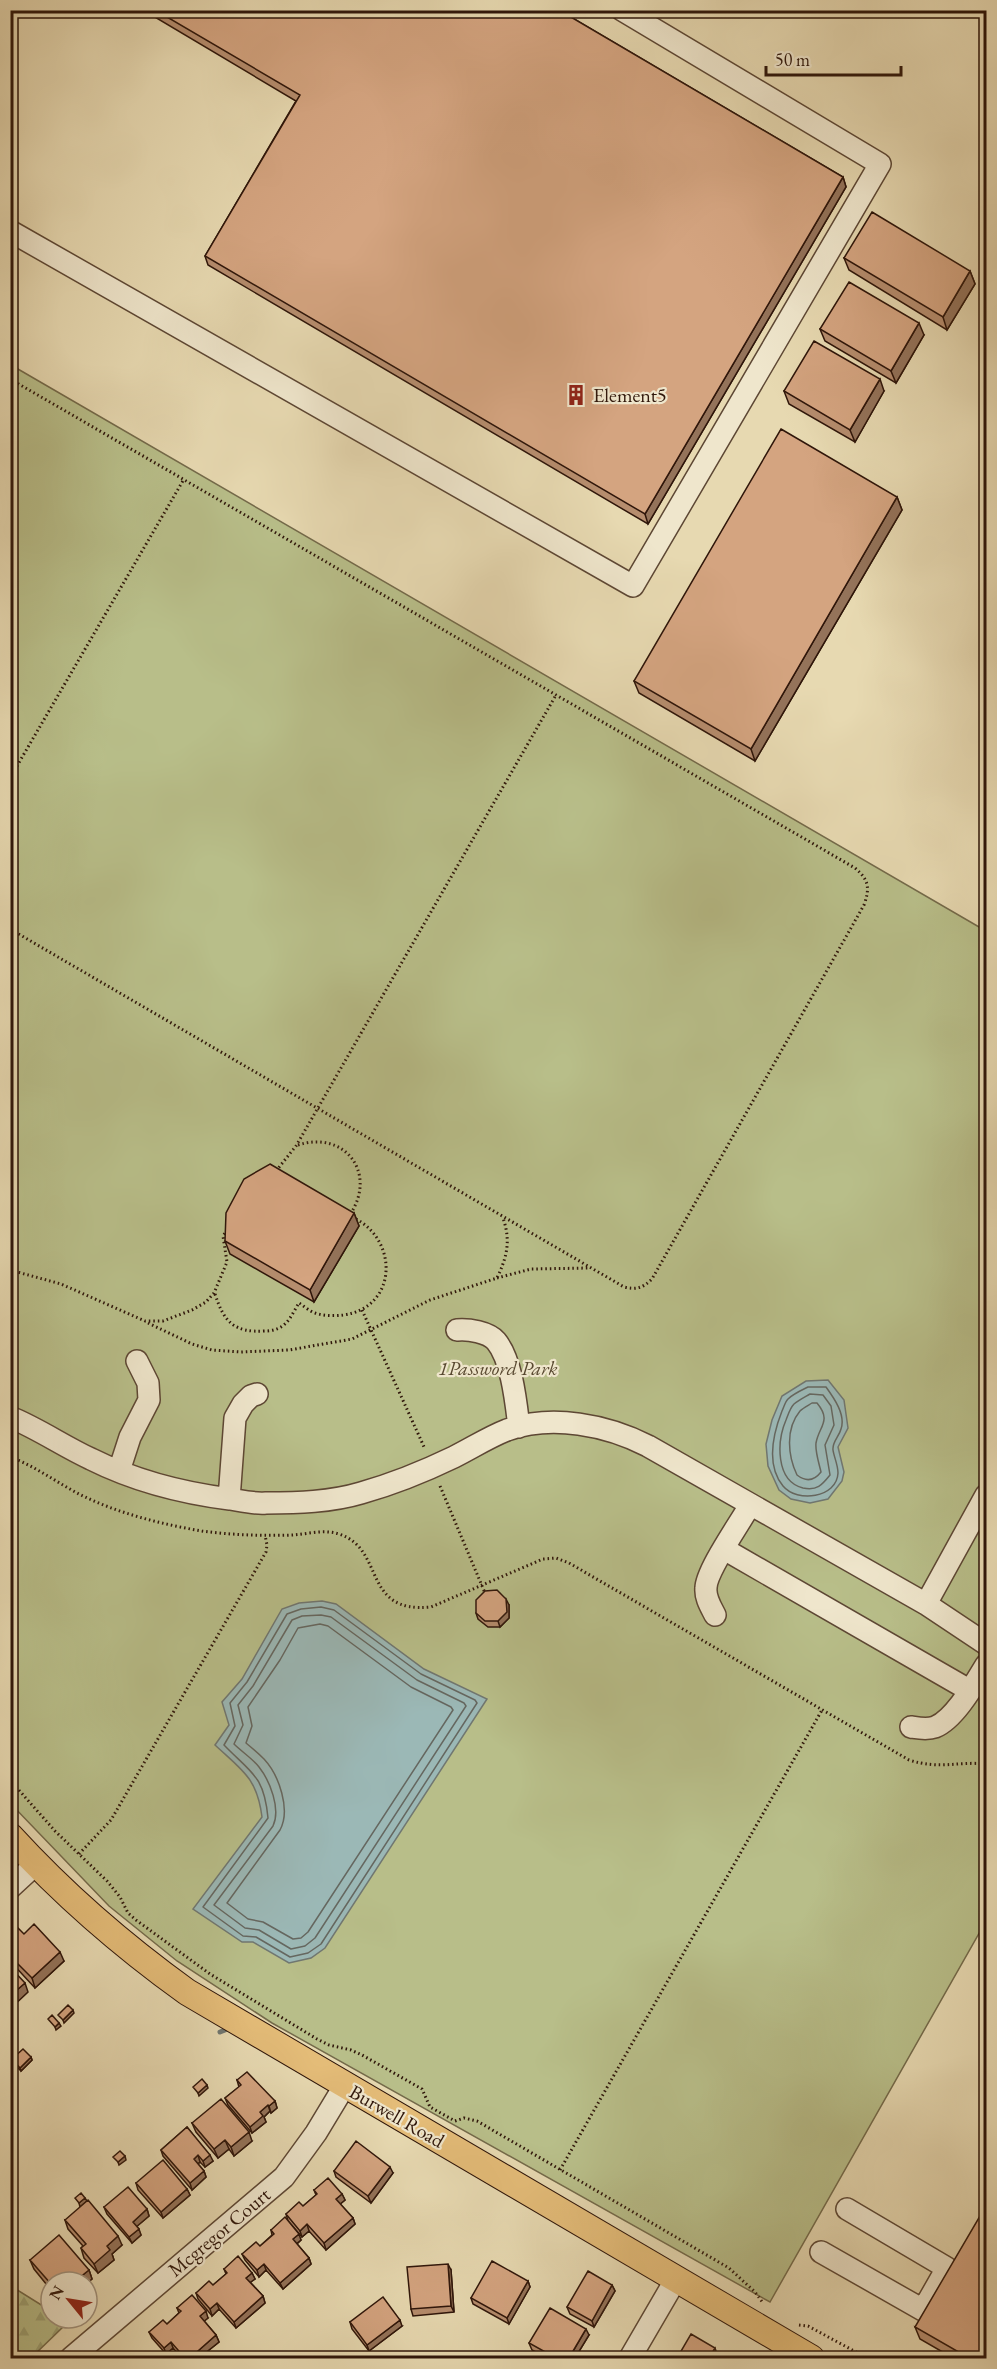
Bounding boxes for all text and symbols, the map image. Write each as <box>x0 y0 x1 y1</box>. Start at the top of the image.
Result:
scale bar <box>766 39 901 77</box>
text: 50 m <box>775 48 810 71</box>
place label: Element5 <box>593 382 667 408</box>
building icon: Element5 <box>564 383 588 407</box>
park label: 1Password Park <box>438 1355 558 1381</box>
street label: Burwell Road <box>345 2078 450 2154</box>
street label: Mcgregor Court <box>162 2181 276 2282</box>
north arrow <box>39 2270 99 2330</box>
text: N <box>44 2282 69 2304</box>

